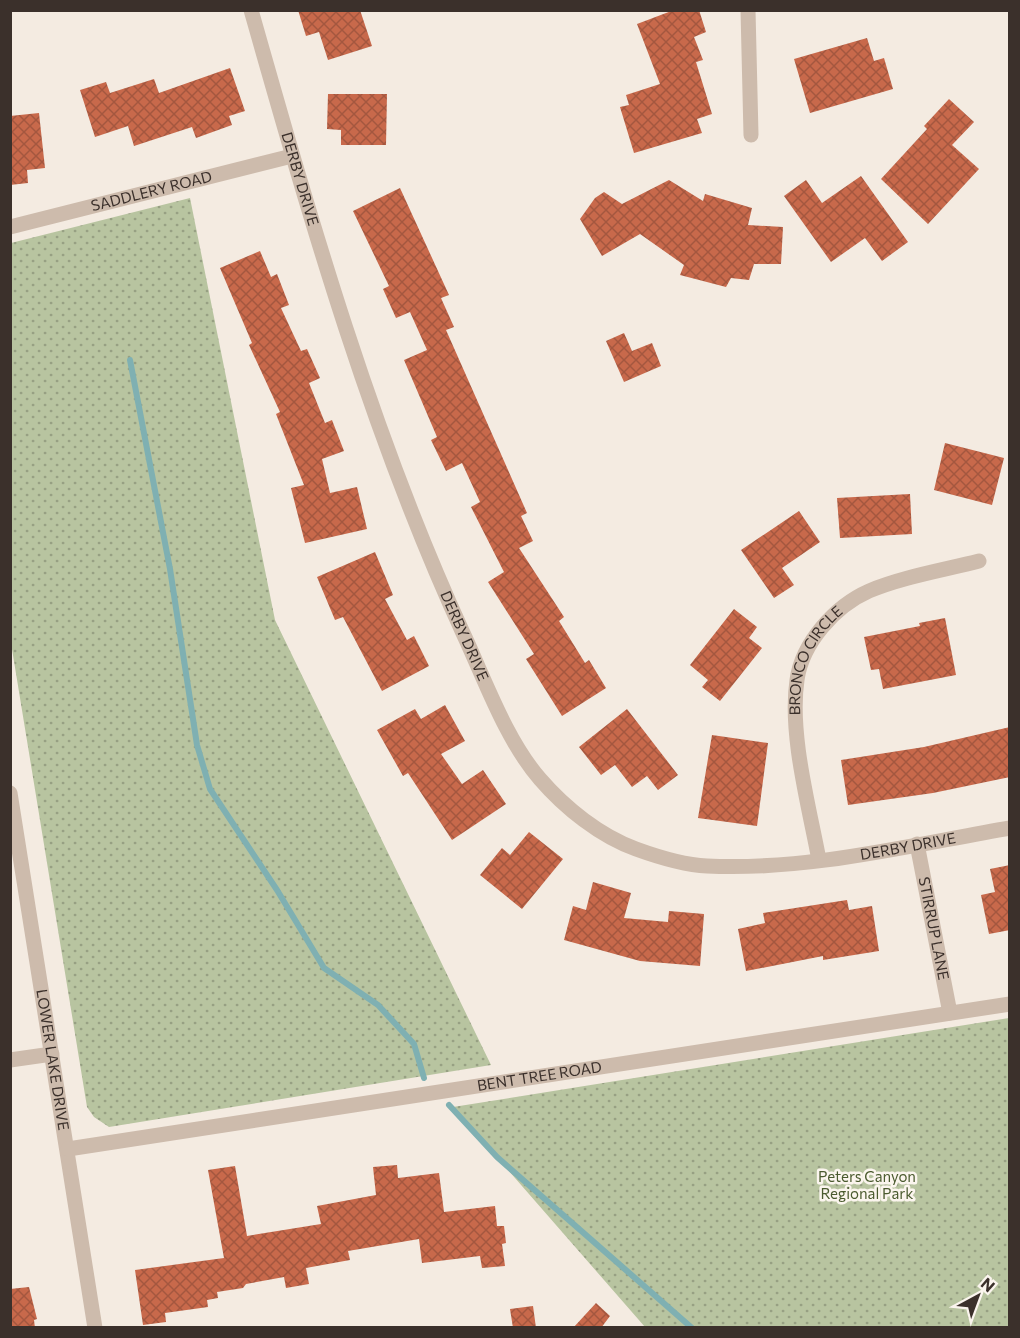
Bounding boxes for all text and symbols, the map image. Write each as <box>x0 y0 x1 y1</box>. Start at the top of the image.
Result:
street label: DERBY DRIVE <box>278 130 323 228</box>
street label: SADDLERY ROAD <box>89 166 214 214</box>
street label: DERBY DRIVE <box>437 588 493 683</box>
street label: BRONCO CIRCLE <box>785 601 846 715</box>
street label: DERBY DRIVE <box>859 828 957 863</box>
street label: STIRRUP LANE <box>916 875 953 981</box>
street label: LOWER LAKE DRIVE <box>33 988 73 1132</box>
street label: BENT TREE ROAD <box>476 1057 603 1094</box>
park label: Peters Canyon Regional Park <box>818 1167 916 1202</box>
north arrow <box>948 1266 1008 1326</box>
text: N <box>977 1273 999 1295</box>

